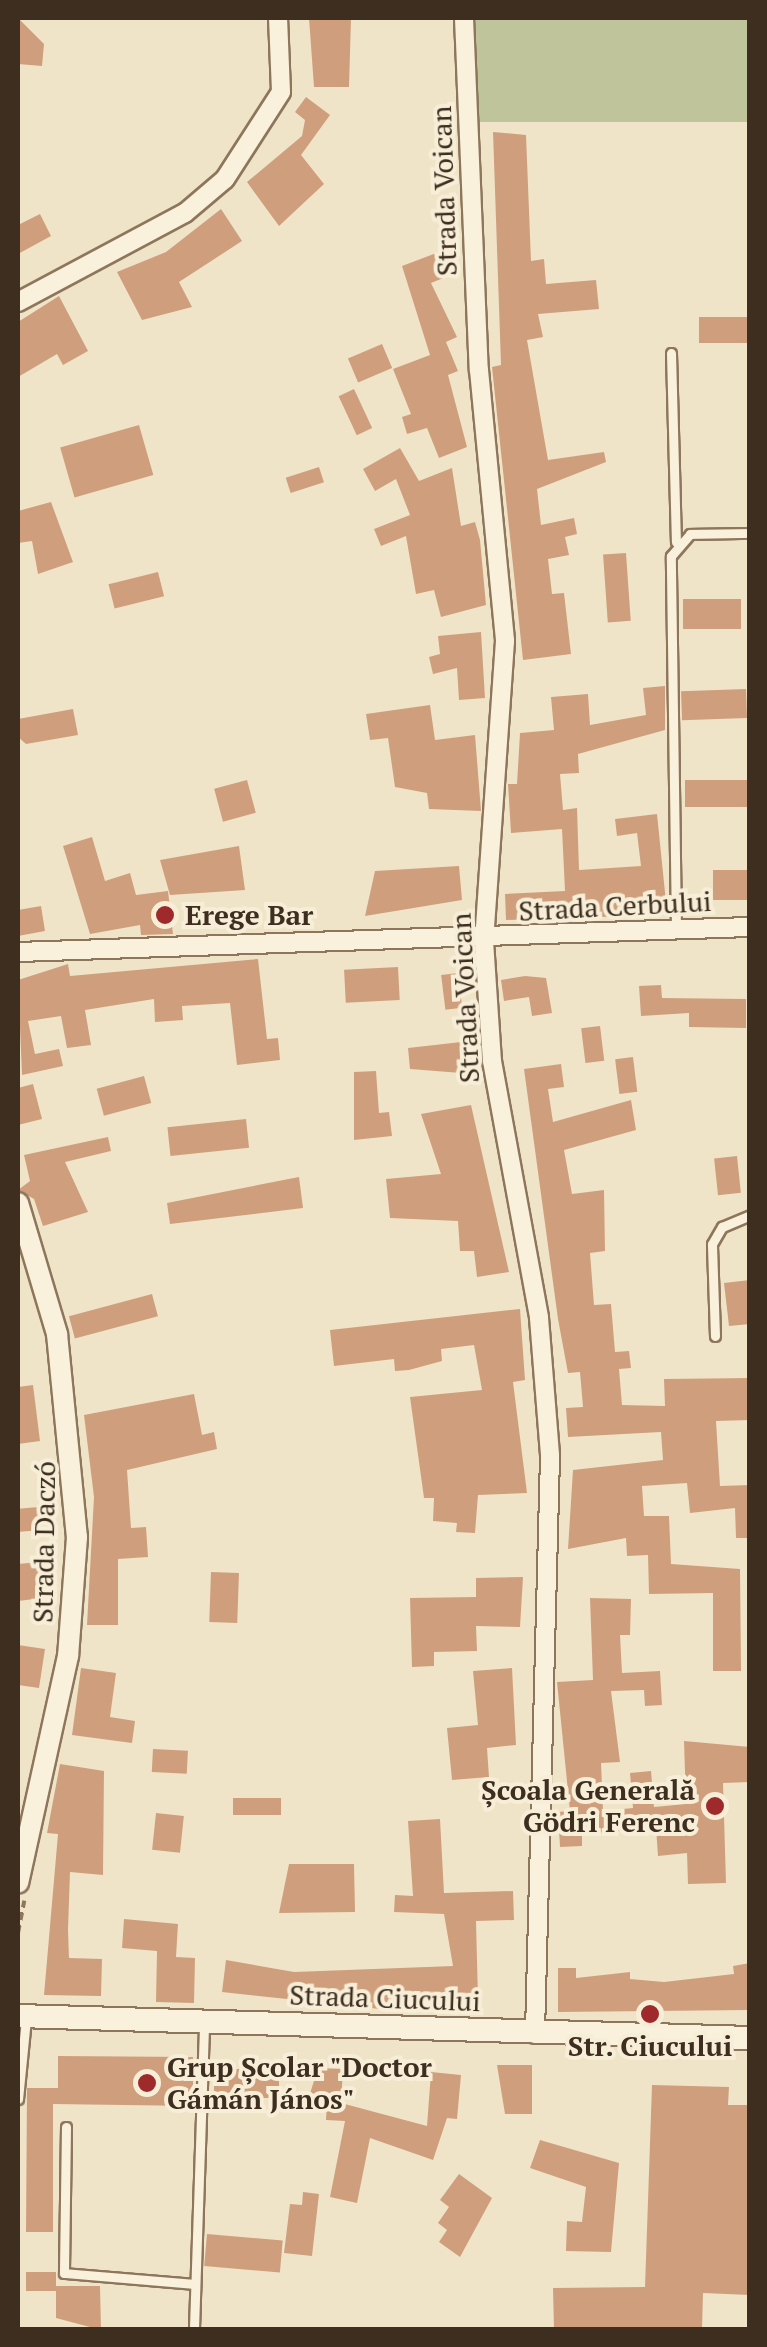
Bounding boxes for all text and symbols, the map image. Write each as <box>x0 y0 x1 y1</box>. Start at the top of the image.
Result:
street label: Strada Voican <box>424 105 464 277</box>
street label: Strada Cerbului <box>518 884 712 928</box>
place label: Erege Bar <box>185 898 313 932</box>
marker: Erege Bar <box>154 904 176 926</box>
street label: Strada Voican <box>444 912 486 1084</box>
street label: Strada Daczó <box>26 1461 62 1623</box>
place label: Școala Generală Gödri Ferenc <box>481 1773 695 1839</box>
marker: Școala Generală Gödri Ferenc <box>704 1795 726 1817</box>
street label: Strada Ciucului <box>289 1978 481 2018</box>
marker: Str. Ciucului <box>639 2003 661 2025</box>
place label: Str. Ciucului <box>567 2029 733 2063</box>
place label: Grup Școlar "Doctor Gámán János" <box>167 2050 433 2116</box>
marker: Grup Școlar "Doctor Gámán János" <box>136 2072 158 2094</box>

